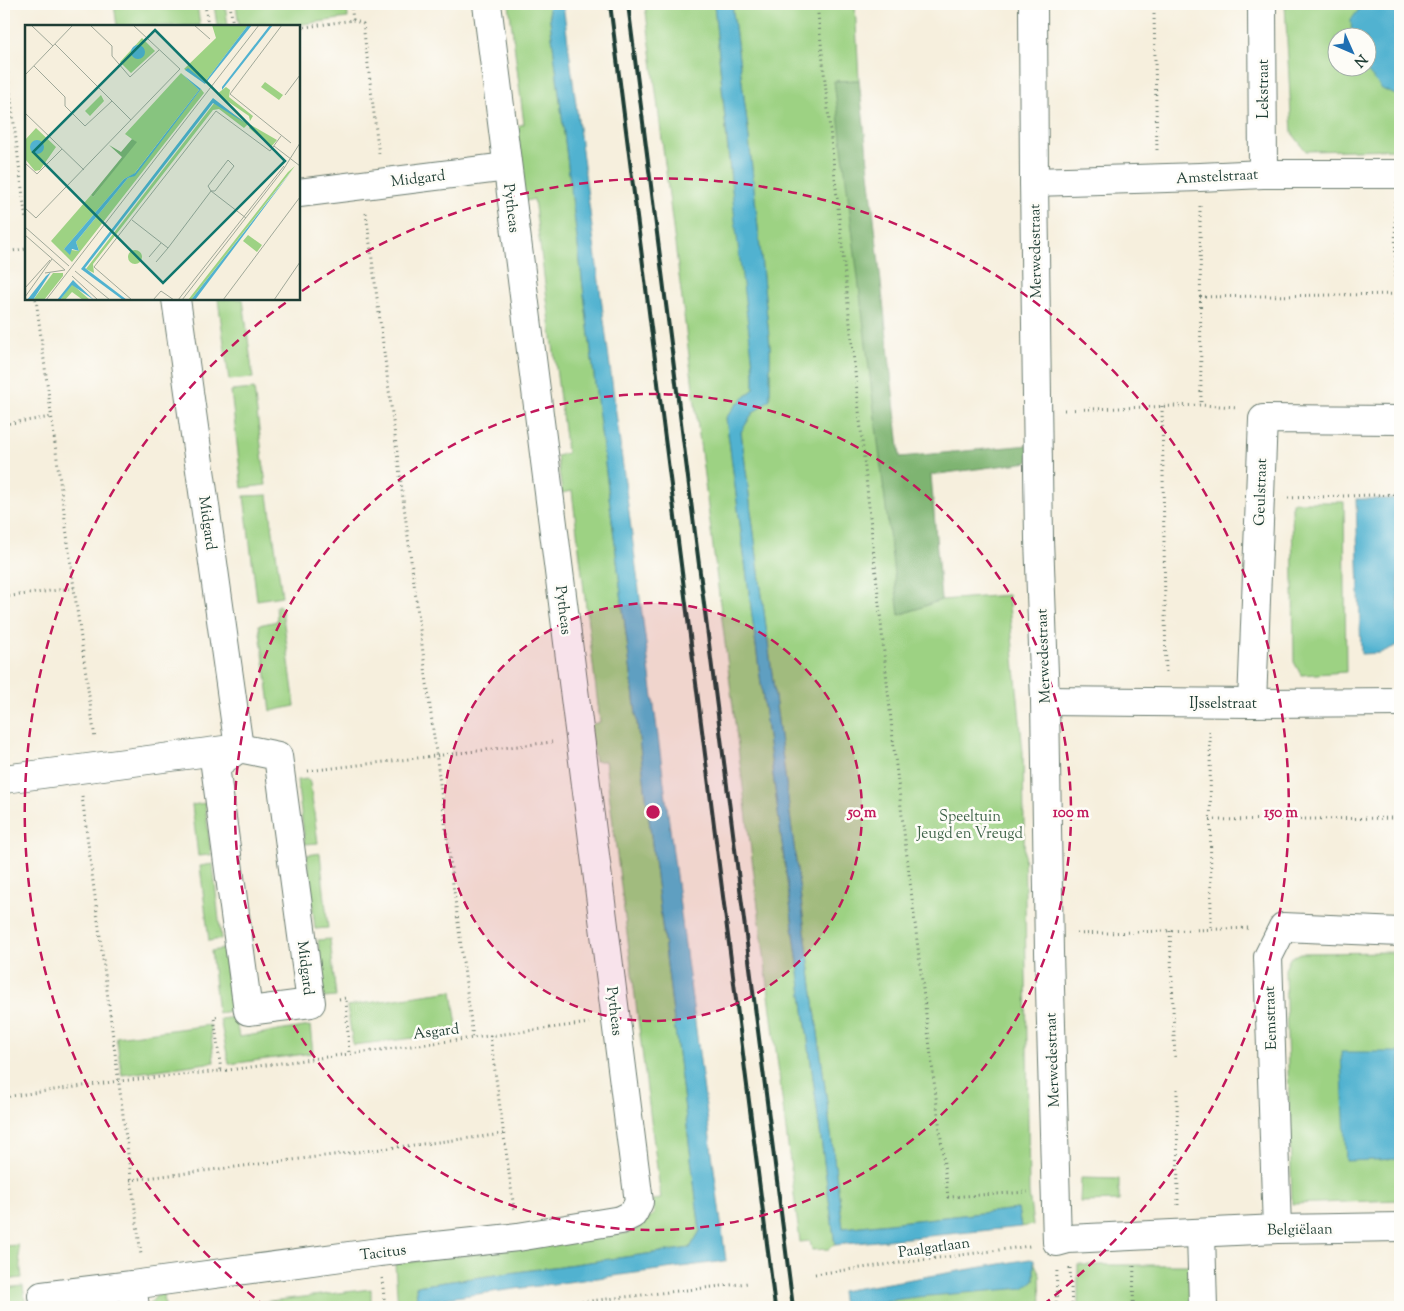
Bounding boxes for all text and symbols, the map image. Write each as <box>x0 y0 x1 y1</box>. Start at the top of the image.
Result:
inset map <box>25 25 300 300</box>
north arrow <box>1326 28 1376 78</box>
text: N <box>1349 49 1371 71</box>
street label: Lekstraat <box>1254 59 1275 119</box>
street label: Amstelstraat <box>1175 165 1259 190</box>
street label: Midgard <box>390 166 447 193</box>
street label: Pytheas <box>497 182 524 234</box>
street label: Merwedestraat <box>1025 203 1048 299</box>
street label: Geulstraat <box>1250 458 1273 526</box>
street label: Midgard <box>192 495 221 552</box>
street label: Pytheas <box>549 584 576 636</box>
street label: Merwedestraat <box>1032 608 1057 704</box>
street label: IJsselstraat <box>1189 694 1257 715</box>
centre of rings <box>644 803 662 821</box>
text: 50 m <box>847 803 877 824</box>
text: 100 m <box>1053 803 1090 824</box>
text: 150 m <box>1264 803 1298 824</box>
park label: Speeltuin Jeugd en Vreugd <box>916 807 1024 845</box>
street label: Midgard <box>291 940 318 997</box>
street label: Pytheas <box>600 985 627 1037</box>
street label: Eemstraat <box>1260 986 1283 1050</box>
street label: Merwedestraat <box>1041 1012 1066 1108</box>
street label: Asgard <box>412 1019 461 1046</box>
street label: Belgiëlaan <box>1267 1219 1333 1242</box>
street label: Paalgatlaan <box>897 1233 972 1264</box>
street label: Tacitus <box>359 1240 408 1267</box>

